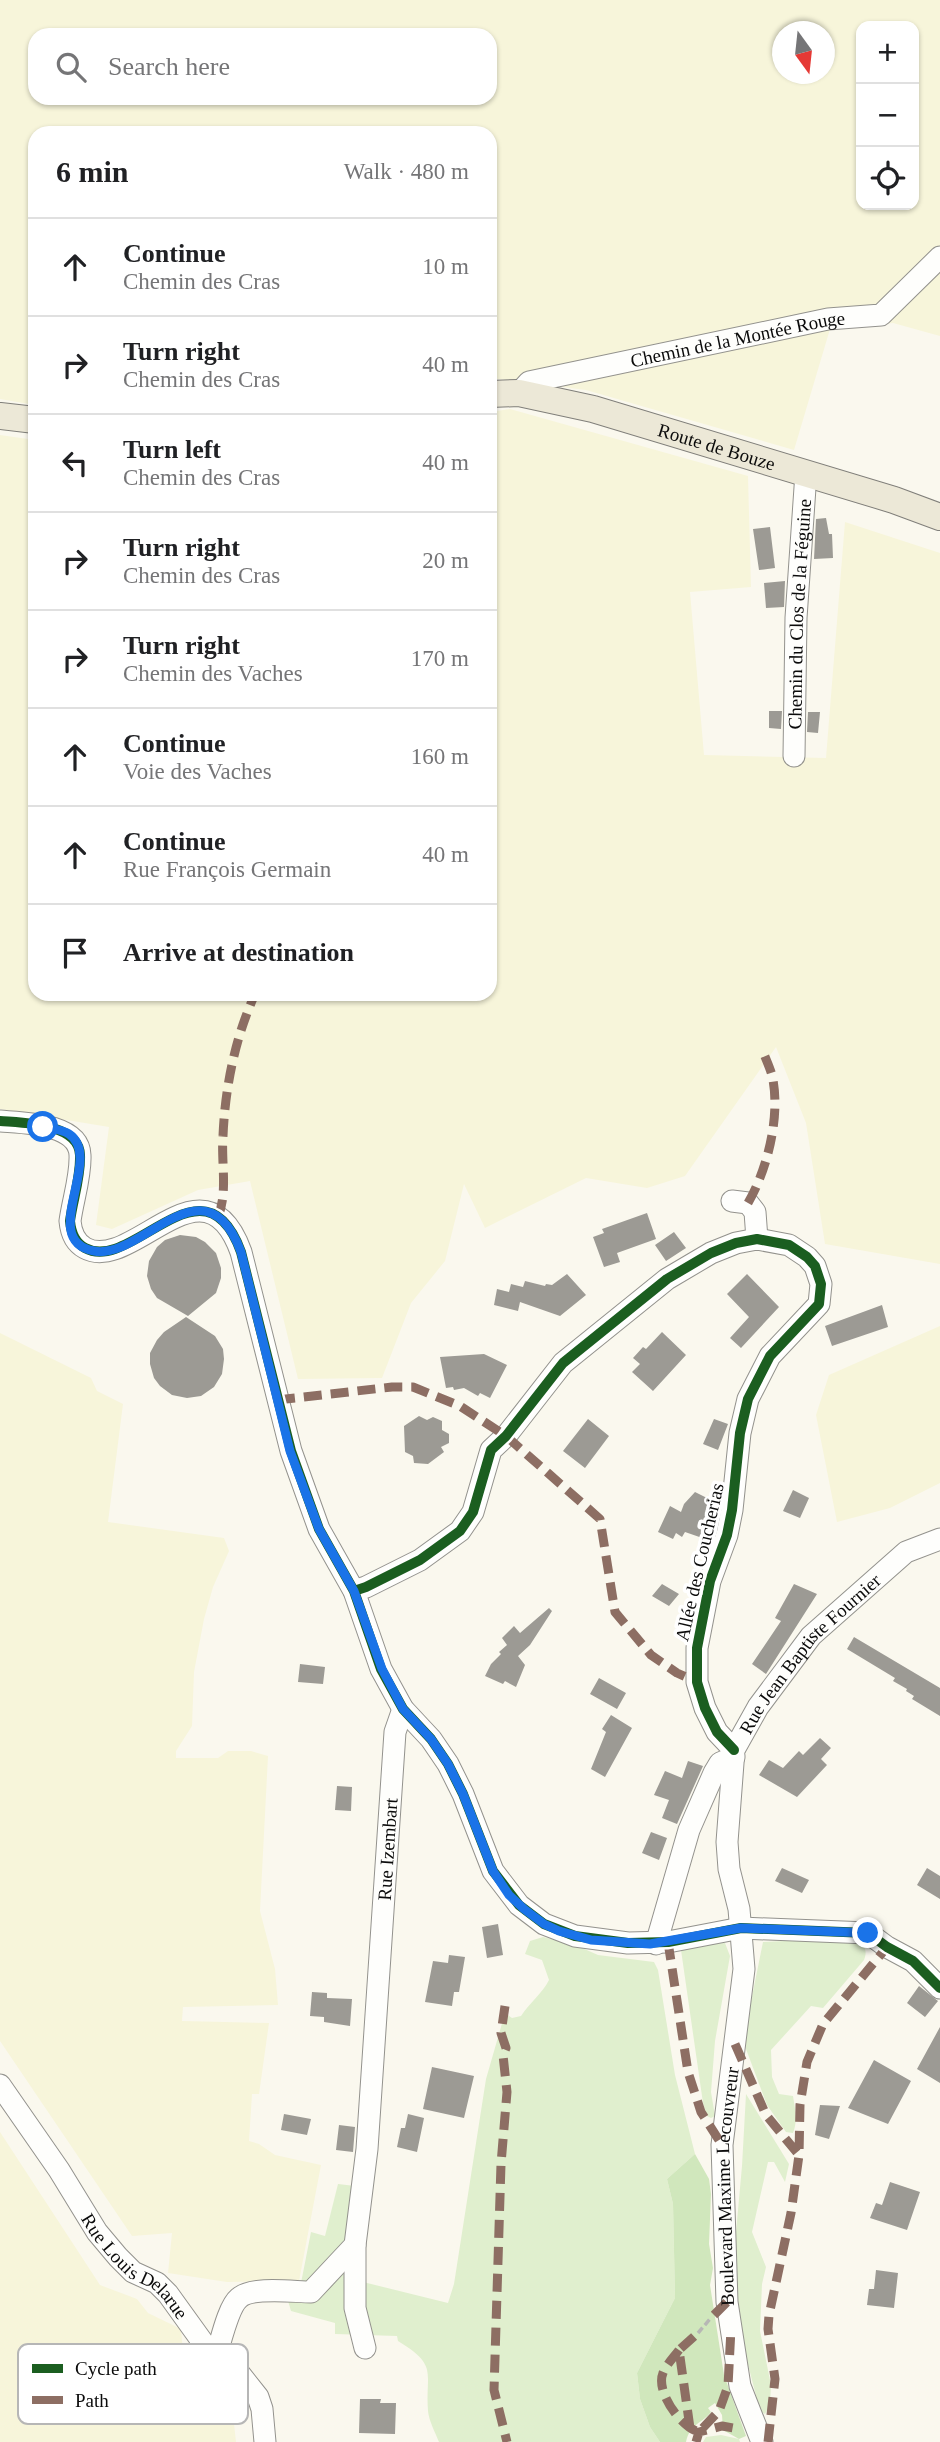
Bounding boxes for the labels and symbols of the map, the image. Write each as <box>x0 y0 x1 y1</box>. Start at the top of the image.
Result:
north arrow <box>772 21 835 84</box>
street label: Chemin de la Montée Rouge <box>629 308 846 371</box>
street label: Route de Bouze <box>655 419 778 475</box>
street label: Chemin du Clos de la Féguine <box>784 498 815 730</box>
route start <box>27 1111 58 1142</box>
street label: Allée des Coucherias <box>671 1481 728 1643</box>
street label: Rue Jean Baptiste Fournier <box>735 1569 885 1738</box>
street label: Rue Izembart <box>374 1796 402 1901</box>
route end <box>852 1917 883 1948</box>
street label: Boulevard Maxime Lecouvreur <box>712 2065 743 2306</box>
street label: Rue Louis Delarue <box>77 2210 192 2323</box>
legend <box>18 2344 248 2424</box>
text: Cycle path <box>75 2358 157 2379</box>
text: Path <box>75 2390 109 2411</box>

